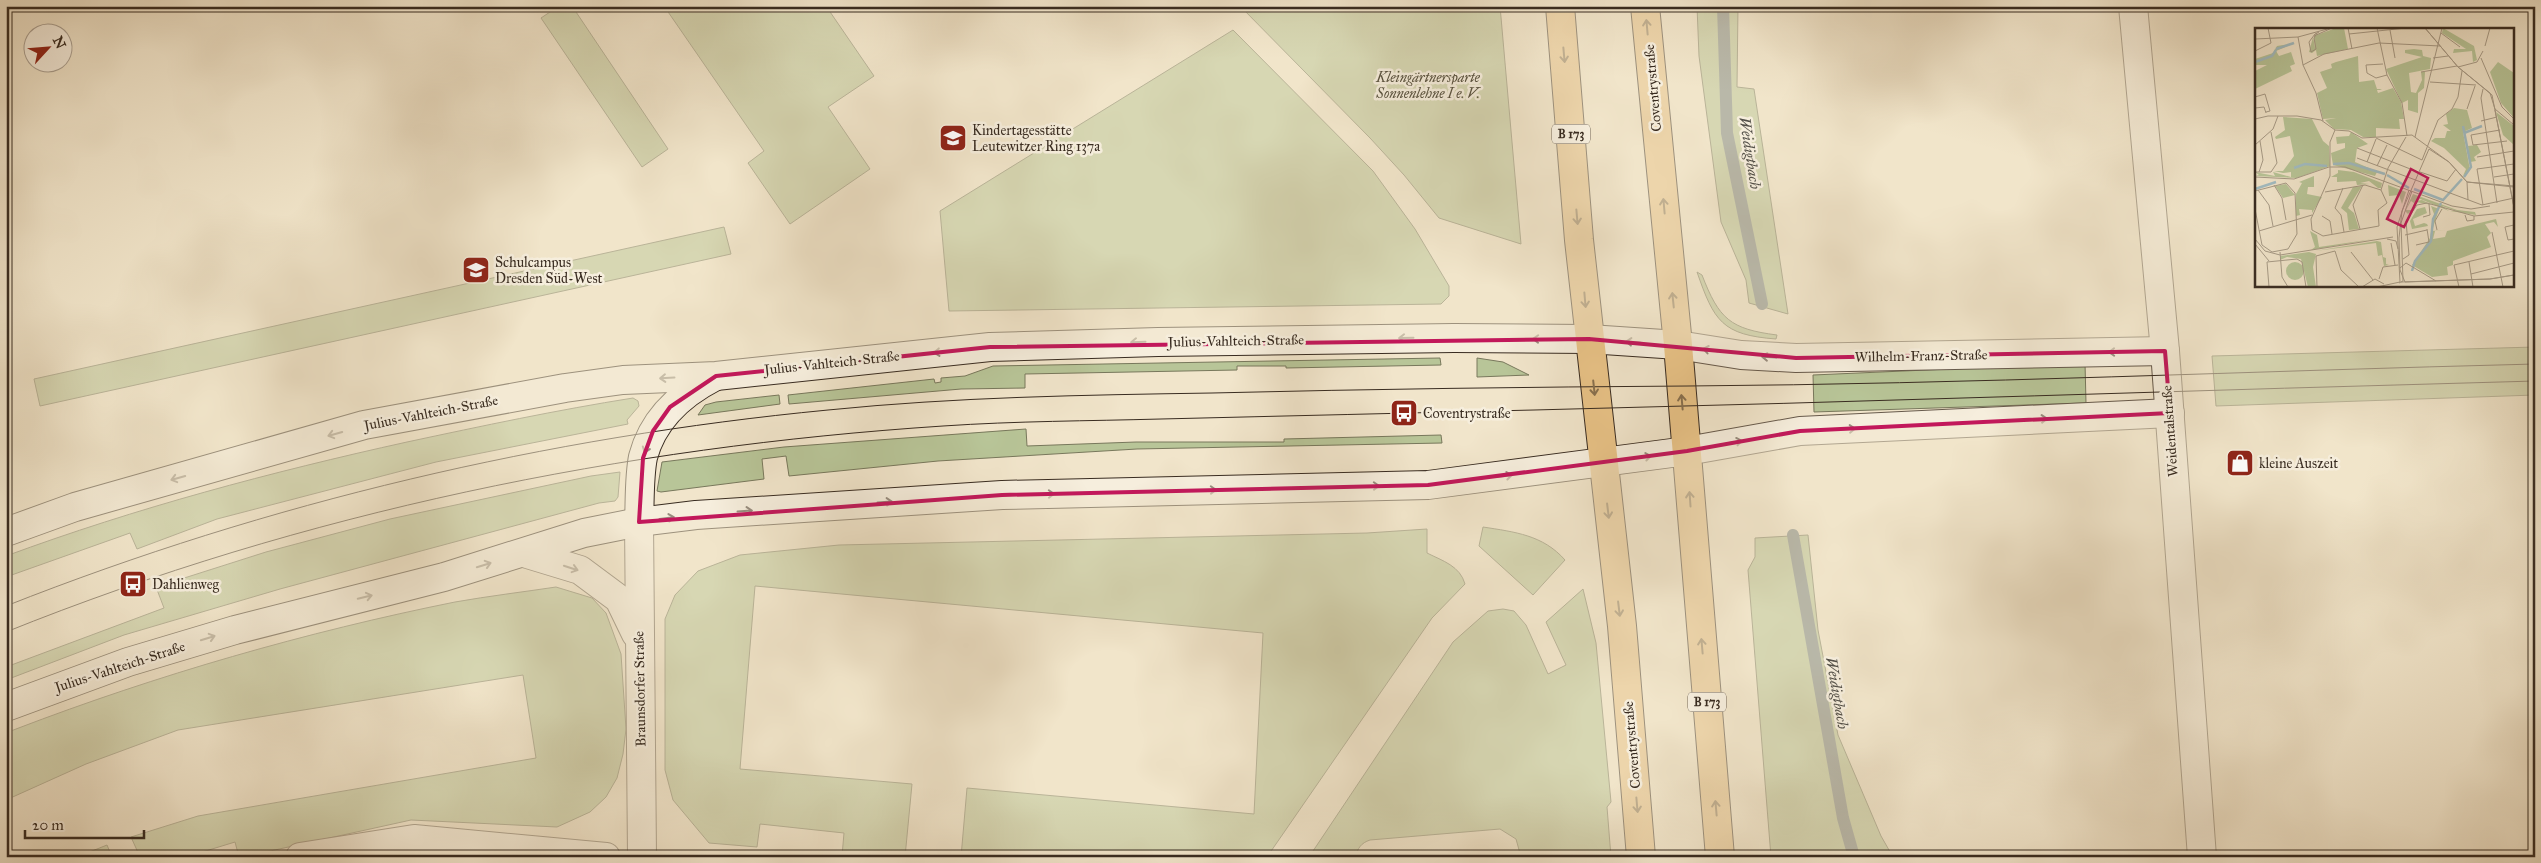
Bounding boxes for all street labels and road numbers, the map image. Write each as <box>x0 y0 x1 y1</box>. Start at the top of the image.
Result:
street label: Coventrystraße <box>1641 43 1665 132</box>
road number: B 173 <box>1552 125 1590 144</box>
street label: Julius-Vahlteich-Straße <box>1166 331 1304 352</box>
street label: Wilhelm-Franz-Straße <box>1854 346 1988 366</box>
street label: Julius-Vahlteich-Straße <box>761 347 901 380</box>
street label: Weidentalstraße <box>2158 385 2182 477</box>
street label: Julius-Vahlteich-Straße <box>361 392 500 436</box>
street label: Braunsdorfer Straße <box>630 631 650 747</box>
street label: Julius-Vahlteich-Straße <box>51 638 188 698</box>
road number: B 173 <box>1688 692 1726 712</box>
street label: Coventrystraße <box>1620 700 1644 789</box>

